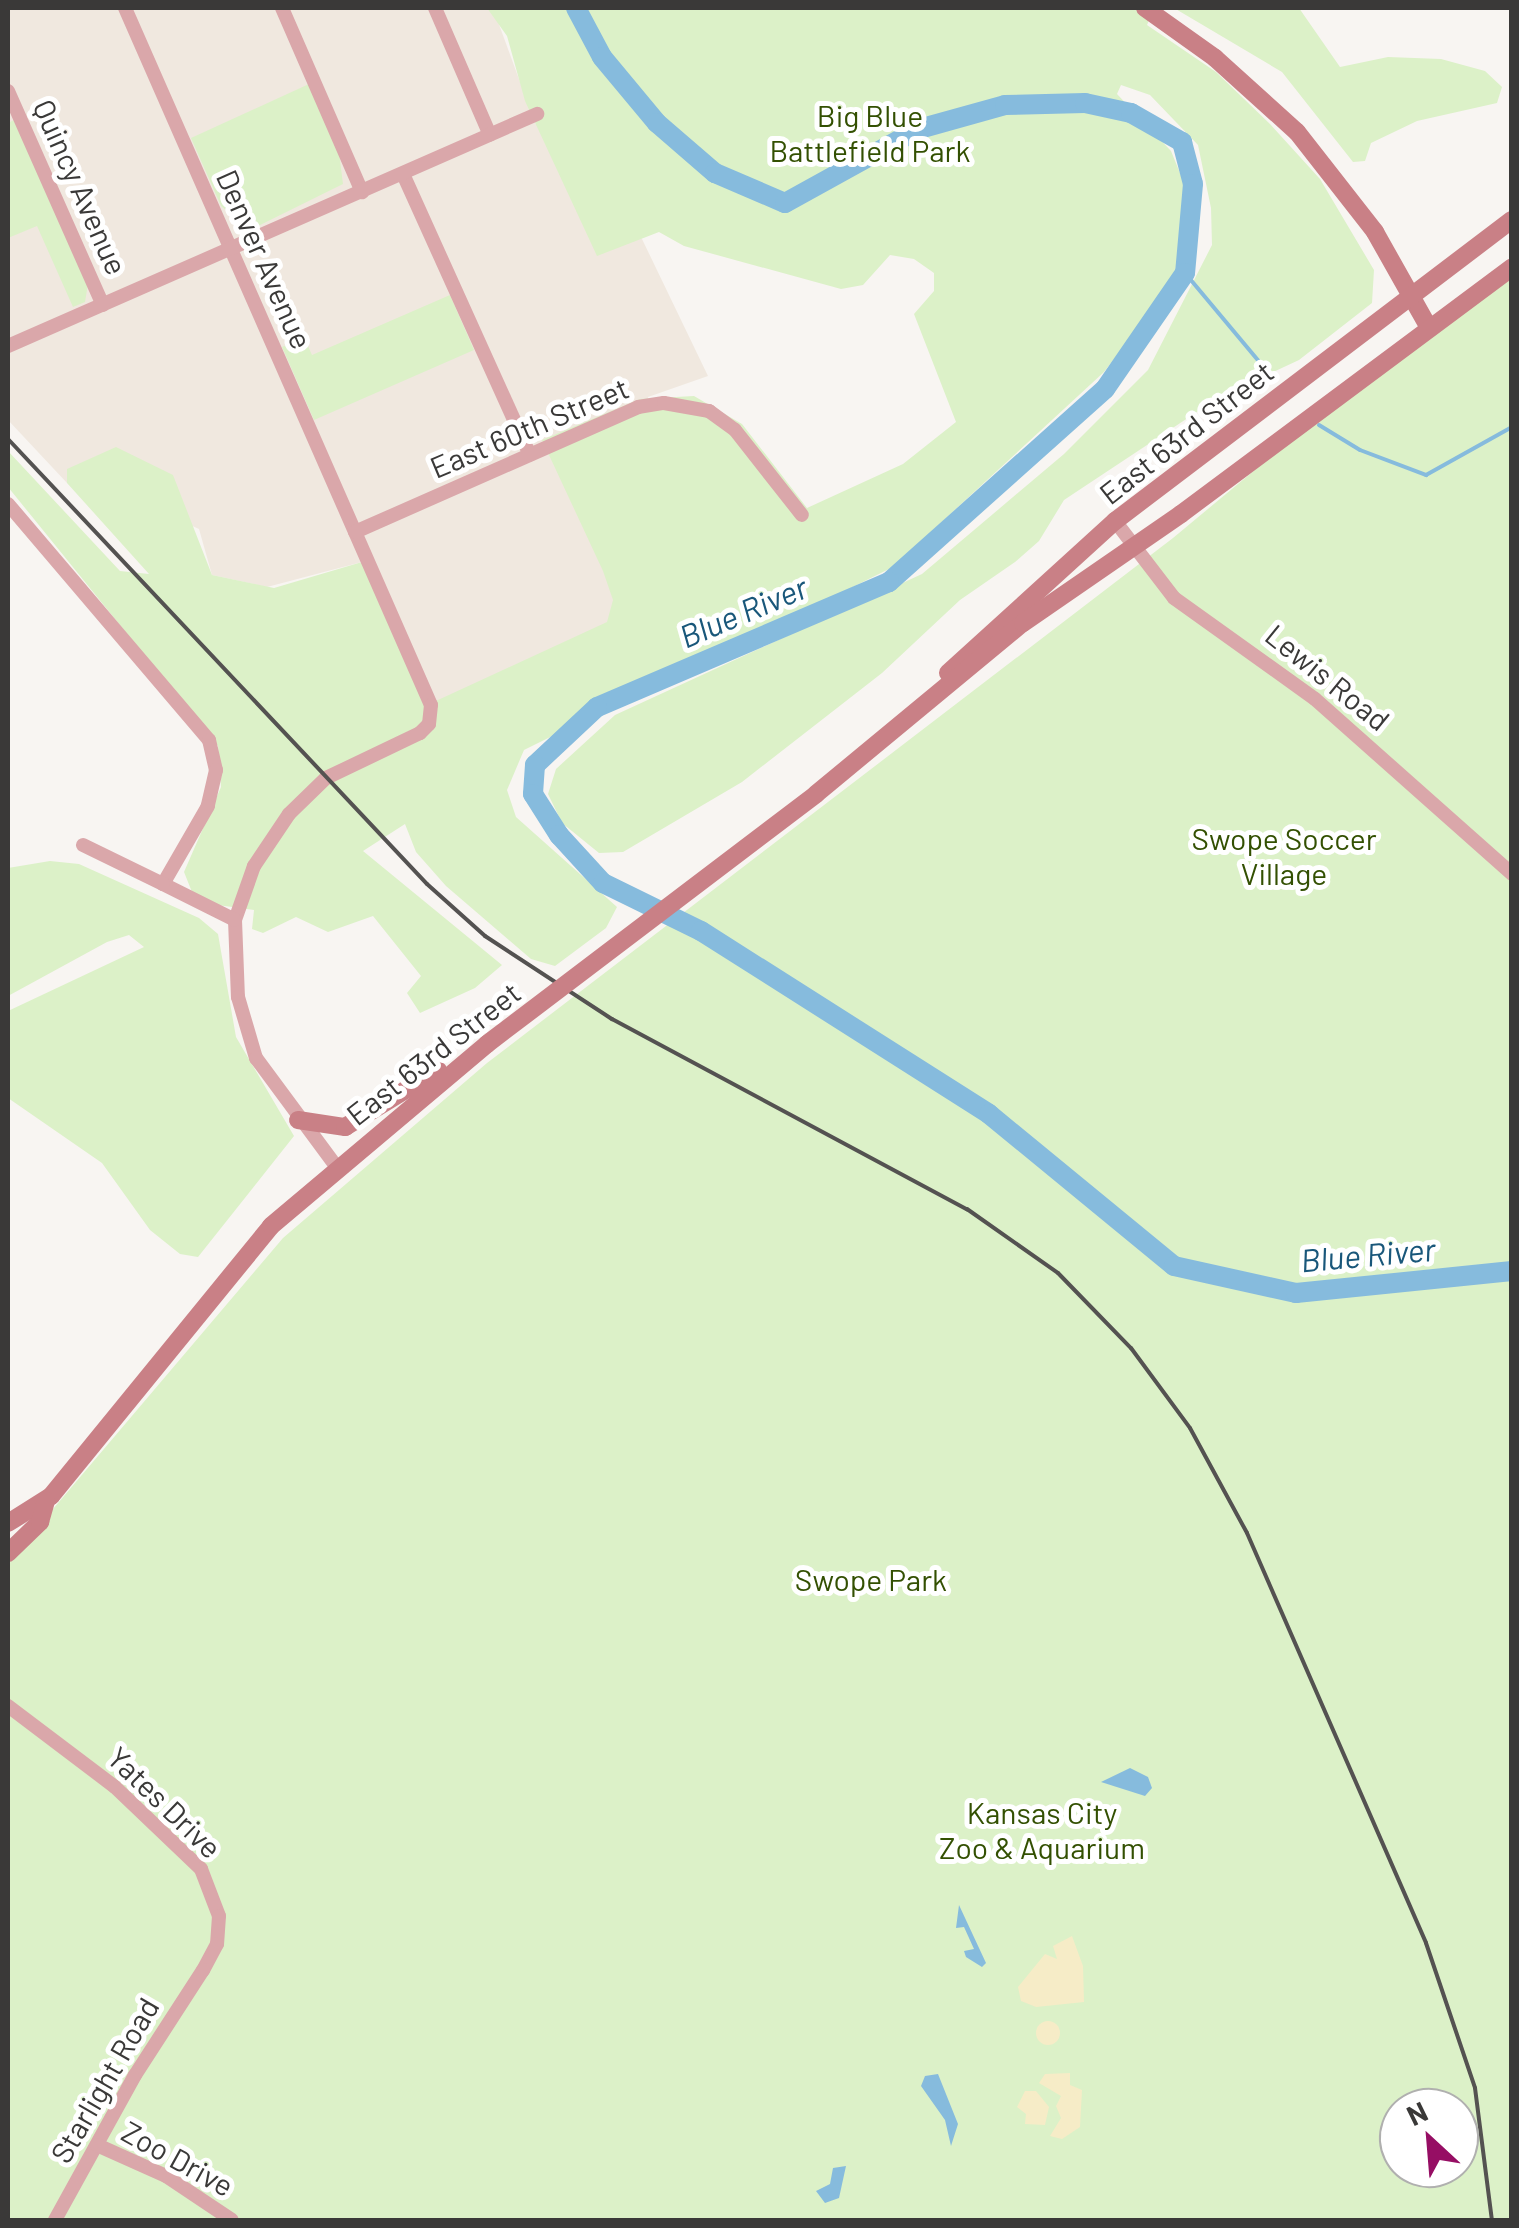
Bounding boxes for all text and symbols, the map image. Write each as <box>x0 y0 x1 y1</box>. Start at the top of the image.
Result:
street label: Quincy Avenue <box>26 94 136 280</box>
park label: Big Blue Battlefield Park <box>769 97 971 168</box>
street label: Denver Avenue <box>209 164 321 354</box>
street label: East 63rd Street <box>1092 353 1280 511</box>
street label: East 60th Street <box>424 369 634 485</box>
water label: Blue River <box>673 567 813 655</box>
street label: Lewis Road <box>1259 616 1397 738</box>
park label: Swope Soccer Village <box>1191 820 1377 890</box>
street label: East 63rd Street <box>339 974 527 1132</box>
water label: Blue River <box>1299 1229 1437 1279</box>
park label: Swope Park <box>795 1561 947 1597</box>
street label: Yates Drive <box>101 1739 229 1865</box>
park label: Kansas City Zoo & Aquarium <box>939 1794 1145 1864</box>
street label: Starlight Road <box>42 1991 166 2169</box>
north arrow <box>1379 2088 1479 2188</box>
text: N <box>1401 2093 1433 2132</box>
street label: Zoo Drive <box>116 2113 240 2203</box>

